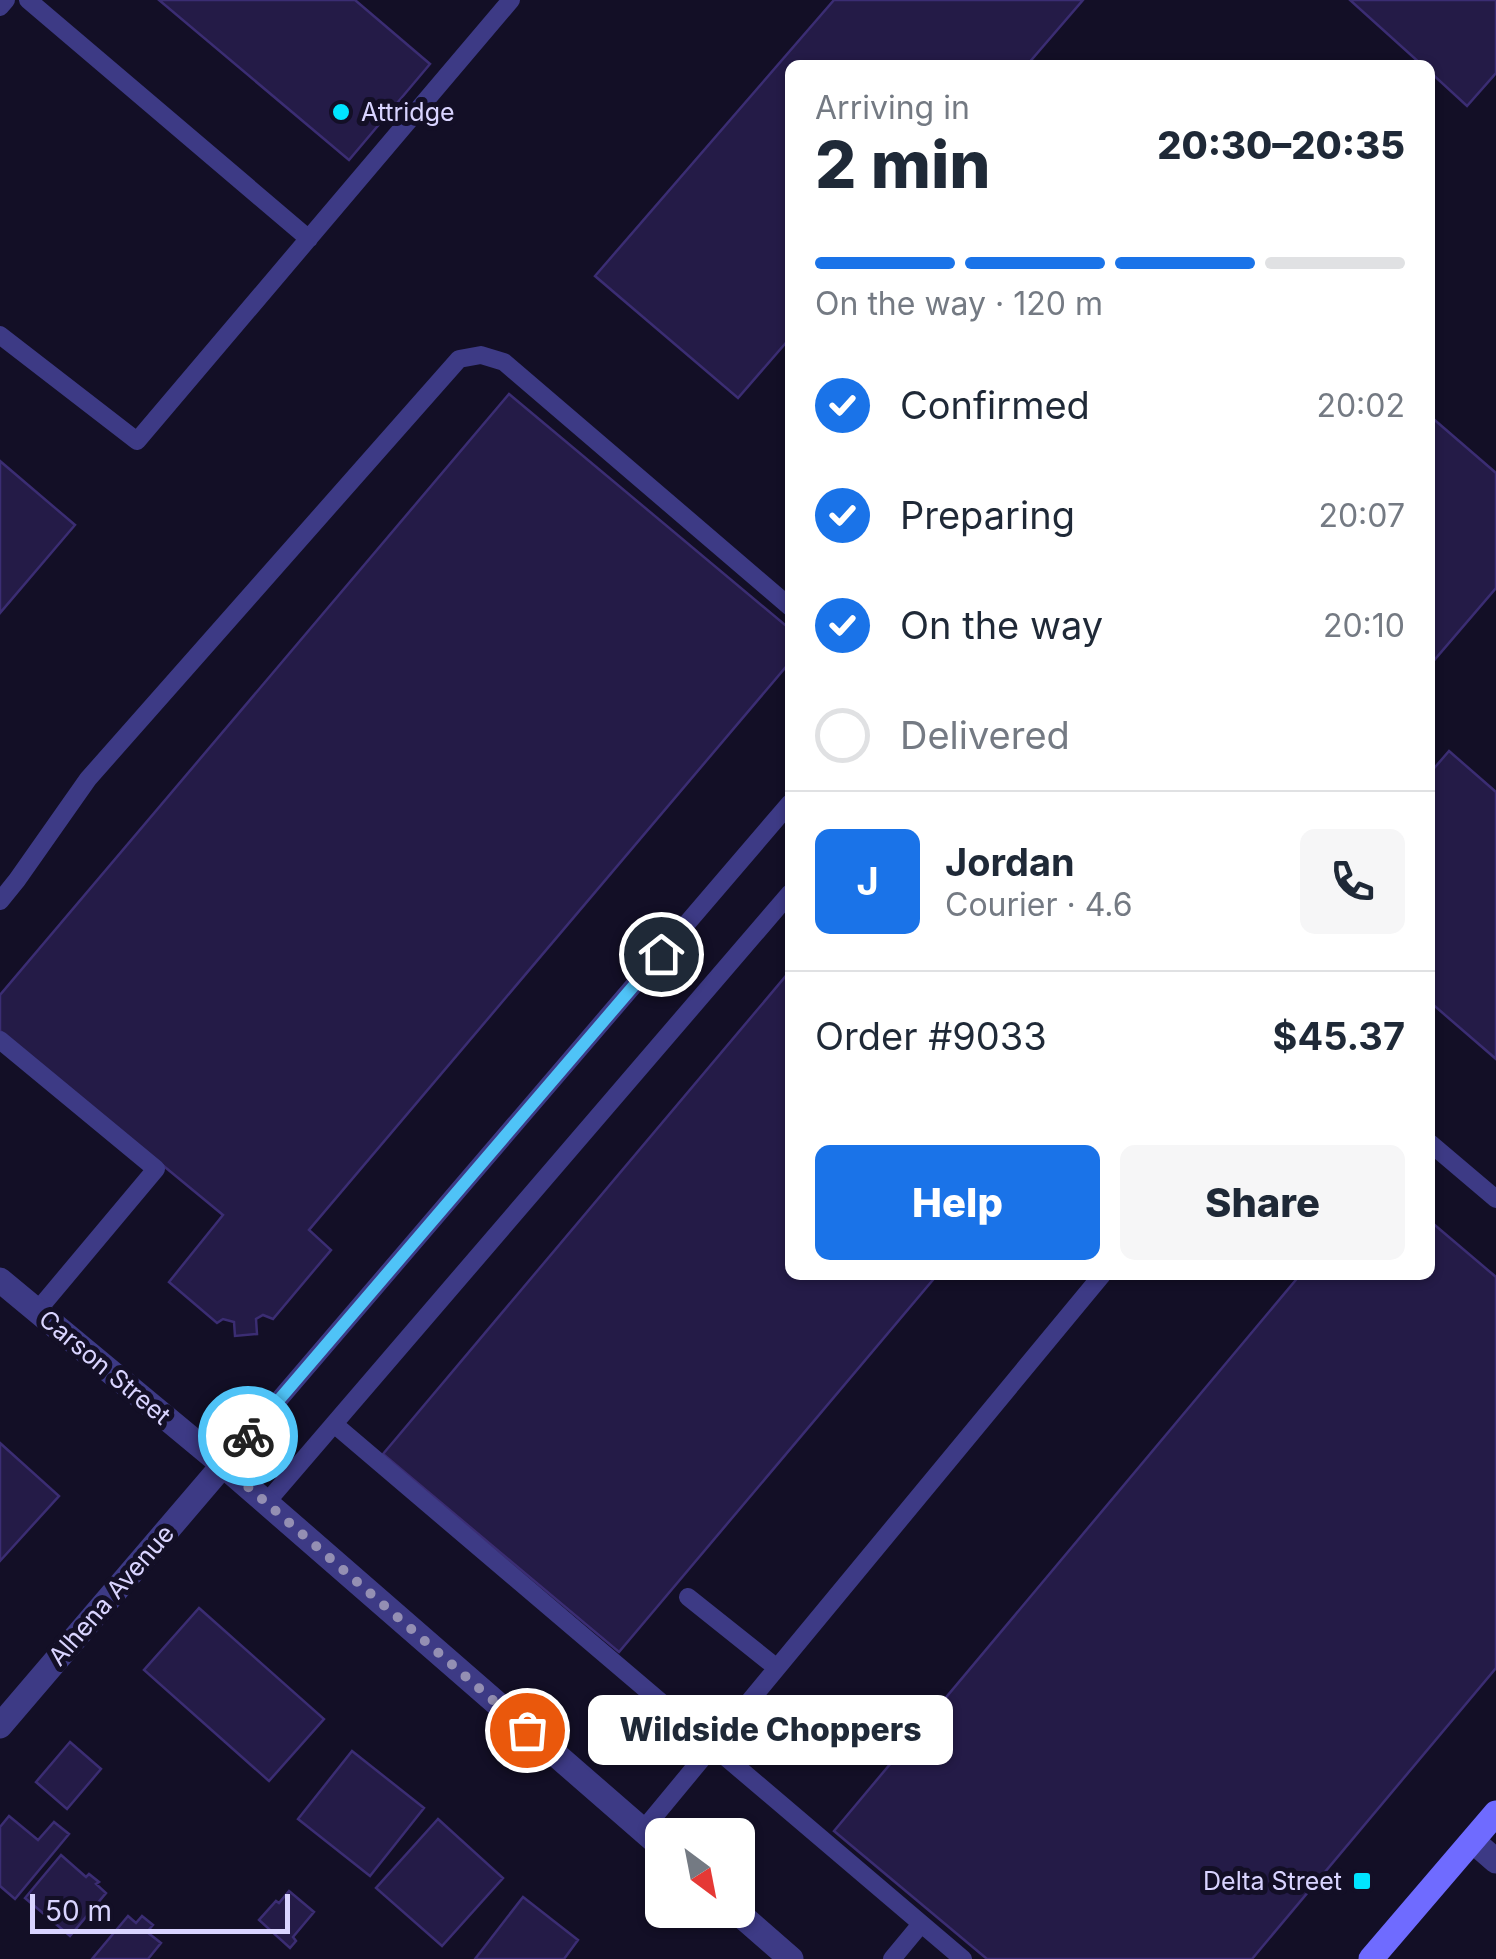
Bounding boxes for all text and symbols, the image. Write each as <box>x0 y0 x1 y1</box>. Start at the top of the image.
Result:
text: Arriving in <box>815 88 970 127</box>
place label: Attridge <box>361 97 455 127</box>
marker: Attridge <box>330 101 352 123</box>
text: 20:30–20:35 <box>1157 122 1405 168</box>
text: 2 min <box>815 125 991 204</box>
text: On the way · 120 m <box>815 284 1103 323</box>
icon: check <box>815 378 870 433</box>
text: Confirmed <box>900 382 1090 428</box>
text: 20:02 <box>1316 386 1405 425</box>
icon: check <box>815 488 870 543</box>
text: Preparing <box>900 492 1075 538</box>
text: 20:07 <box>1318 496 1405 535</box>
icon: check <box>815 598 870 653</box>
text: On the way <box>900 602 1103 648</box>
text: 20:10 <box>1323 606 1405 645</box>
text: Delivered <box>900 712 1070 758</box>
button: phone <box>1300 829 1405 934</box>
text: Jordan <box>945 839 1075 885</box>
text: J <box>856 858 879 904</box>
text: Courier · 4.6 <box>945 885 1133 924</box>
pin <box>619 912 704 997</box>
icon: home <box>634 927 689 982</box>
text: Order #9033 <box>815 1013 1047 1059</box>
text: $45.37 <box>1273 1013 1405 1059</box>
button: Help <box>815 1145 1100 1260</box>
button: Share <box>1120 1145 1405 1260</box>
street label: Carson Street <box>33 1303 177 1431</box>
courier <box>198 1386 298 1486</box>
icon: bike <box>221 1409 276 1464</box>
street label: Alhena Avenue <box>42 1519 180 1671</box>
pin <box>485 1688 570 1773</box>
callout: Wildside Choppers <box>587 1695 952 1765</box>
icon: bag <box>500 1703 555 1758</box>
text: Wildside Choppers <box>619 1710 922 1749</box>
north arrow <box>645 1818 755 1928</box>
map controls <box>645 1818 755 1928</box>
place label: Delta Street <box>1203 1866 1342 1896</box>
marker: Delta Street <box>1351 1870 1373 1892</box>
scale bar <box>30 1889 290 1934</box>
text: 50 m <box>45 1894 112 1928</box>

